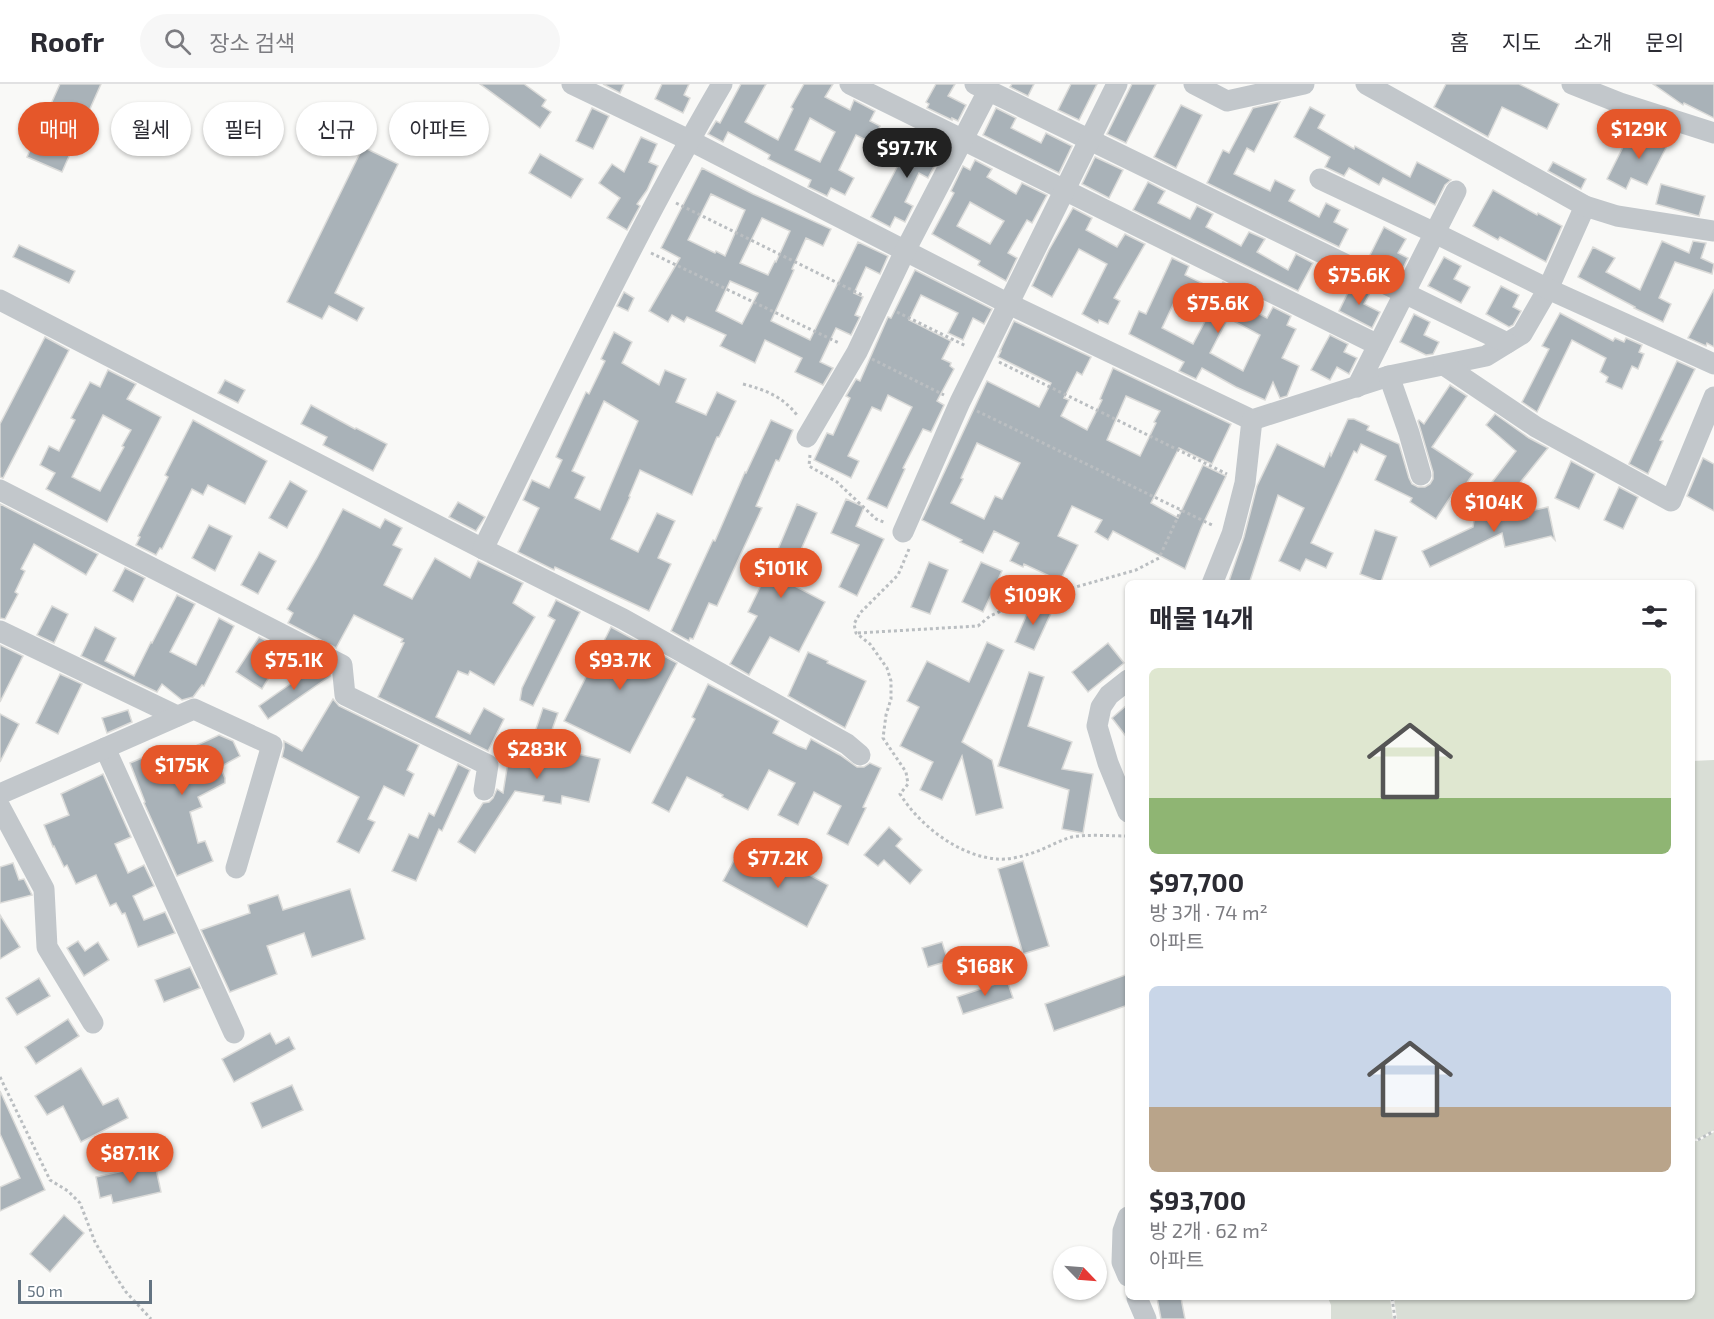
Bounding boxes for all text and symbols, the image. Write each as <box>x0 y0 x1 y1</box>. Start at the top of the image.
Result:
search box <box>140 14 560 68</box>
text: Roofr <box>30 24 104 58</box>
icon: search <box>161 25 194 58</box>
text: 장소 검색 <box>209 29 295 55</box>
text: 홈 <box>1450 29 1469 54</box>
text: 지도 <box>1502 29 1541 54</box>
text: 소개 <box>1574 29 1612 54</box>
text: 문의 <box>1645 29 1684 54</box>
chip: 매매 <box>18 102 99 156</box>
chip: 월세 <box>111 102 191 156</box>
chip: 필터 <box>203 102 284 156</box>
chip: 신규 <box>296 102 377 156</box>
chip: 아파트 <box>389 102 489 156</box>
pin: $129K <box>1597 109 1681 160</box>
text: $129K <box>1611 116 1667 140</box>
pin: $97.7K <box>858 128 956 179</box>
text: $97.7K <box>877 135 937 159</box>
pin: $75.6K <box>1310 255 1408 306</box>
text: $75.6K <box>1328 262 1390 286</box>
pin: $75.6K <box>1169 283 1267 334</box>
text: $75.6K <box>1187 290 1249 314</box>
pin: $104K <box>1452 482 1536 533</box>
text: $104K <box>1465 489 1523 513</box>
pin: $101K <box>739 548 823 599</box>
text: $101K <box>754 555 808 579</box>
pin: $109K <box>991 575 1075 626</box>
text: $109K <box>1004 582 1062 606</box>
icon: filters <box>1638 600 1671 633</box>
text: 매물 14개 <box>1149 602 1254 633</box>
pin: $75.1K <box>245 640 343 691</box>
pin: $93.7K <box>571 640 669 691</box>
text: $75.1K <box>265 647 323 671</box>
text: $93.7K <box>589 647 651 671</box>
icon: home <box>1356 707 1464 815</box>
pin: $283K <box>495 729 579 780</box>
text: $283K <box>507 736 567 760</box>
pin: $175K <box>140 745 224 796</box>
text: $175K <box>155 752 209 776</box>
pin: $77.2K <box>729 838 827 889</box>
text: $77.2K <box>747 845 809 869</box>
text: $97,700 <box>1149 866 1244 897</box>
text: 방 3개 · 74 m² <box>1149 900 1268 924</box>
text: 아파트 <box>1149 929 1204 953</box>
pin: $168K <box>943 946 1027 997</box>
text: $168K <box>956 953 1014 977</box>
icon: home <box>1356 1025 1464 1133</box>
pin: $87.1K <box>81 1133 179 1184</box>
text: $87.1K <box>100 1140 160 1164</box>
text: $93,700 <box>1149 1184 1246 1215</box>
text: 방 2개 · 62 m² <box>1149 1218 1268 1242</box>
north arrow <box>1053 1246 1107 1300</box>
map controls <box>1053 1246 1107 1300</box>
text: 아파트 <box>1149 1247 1204 1271</box>
scale bar <box>18 1277 152 1304</box>
text: 50 m <box>27 1281 63 1300</box>

